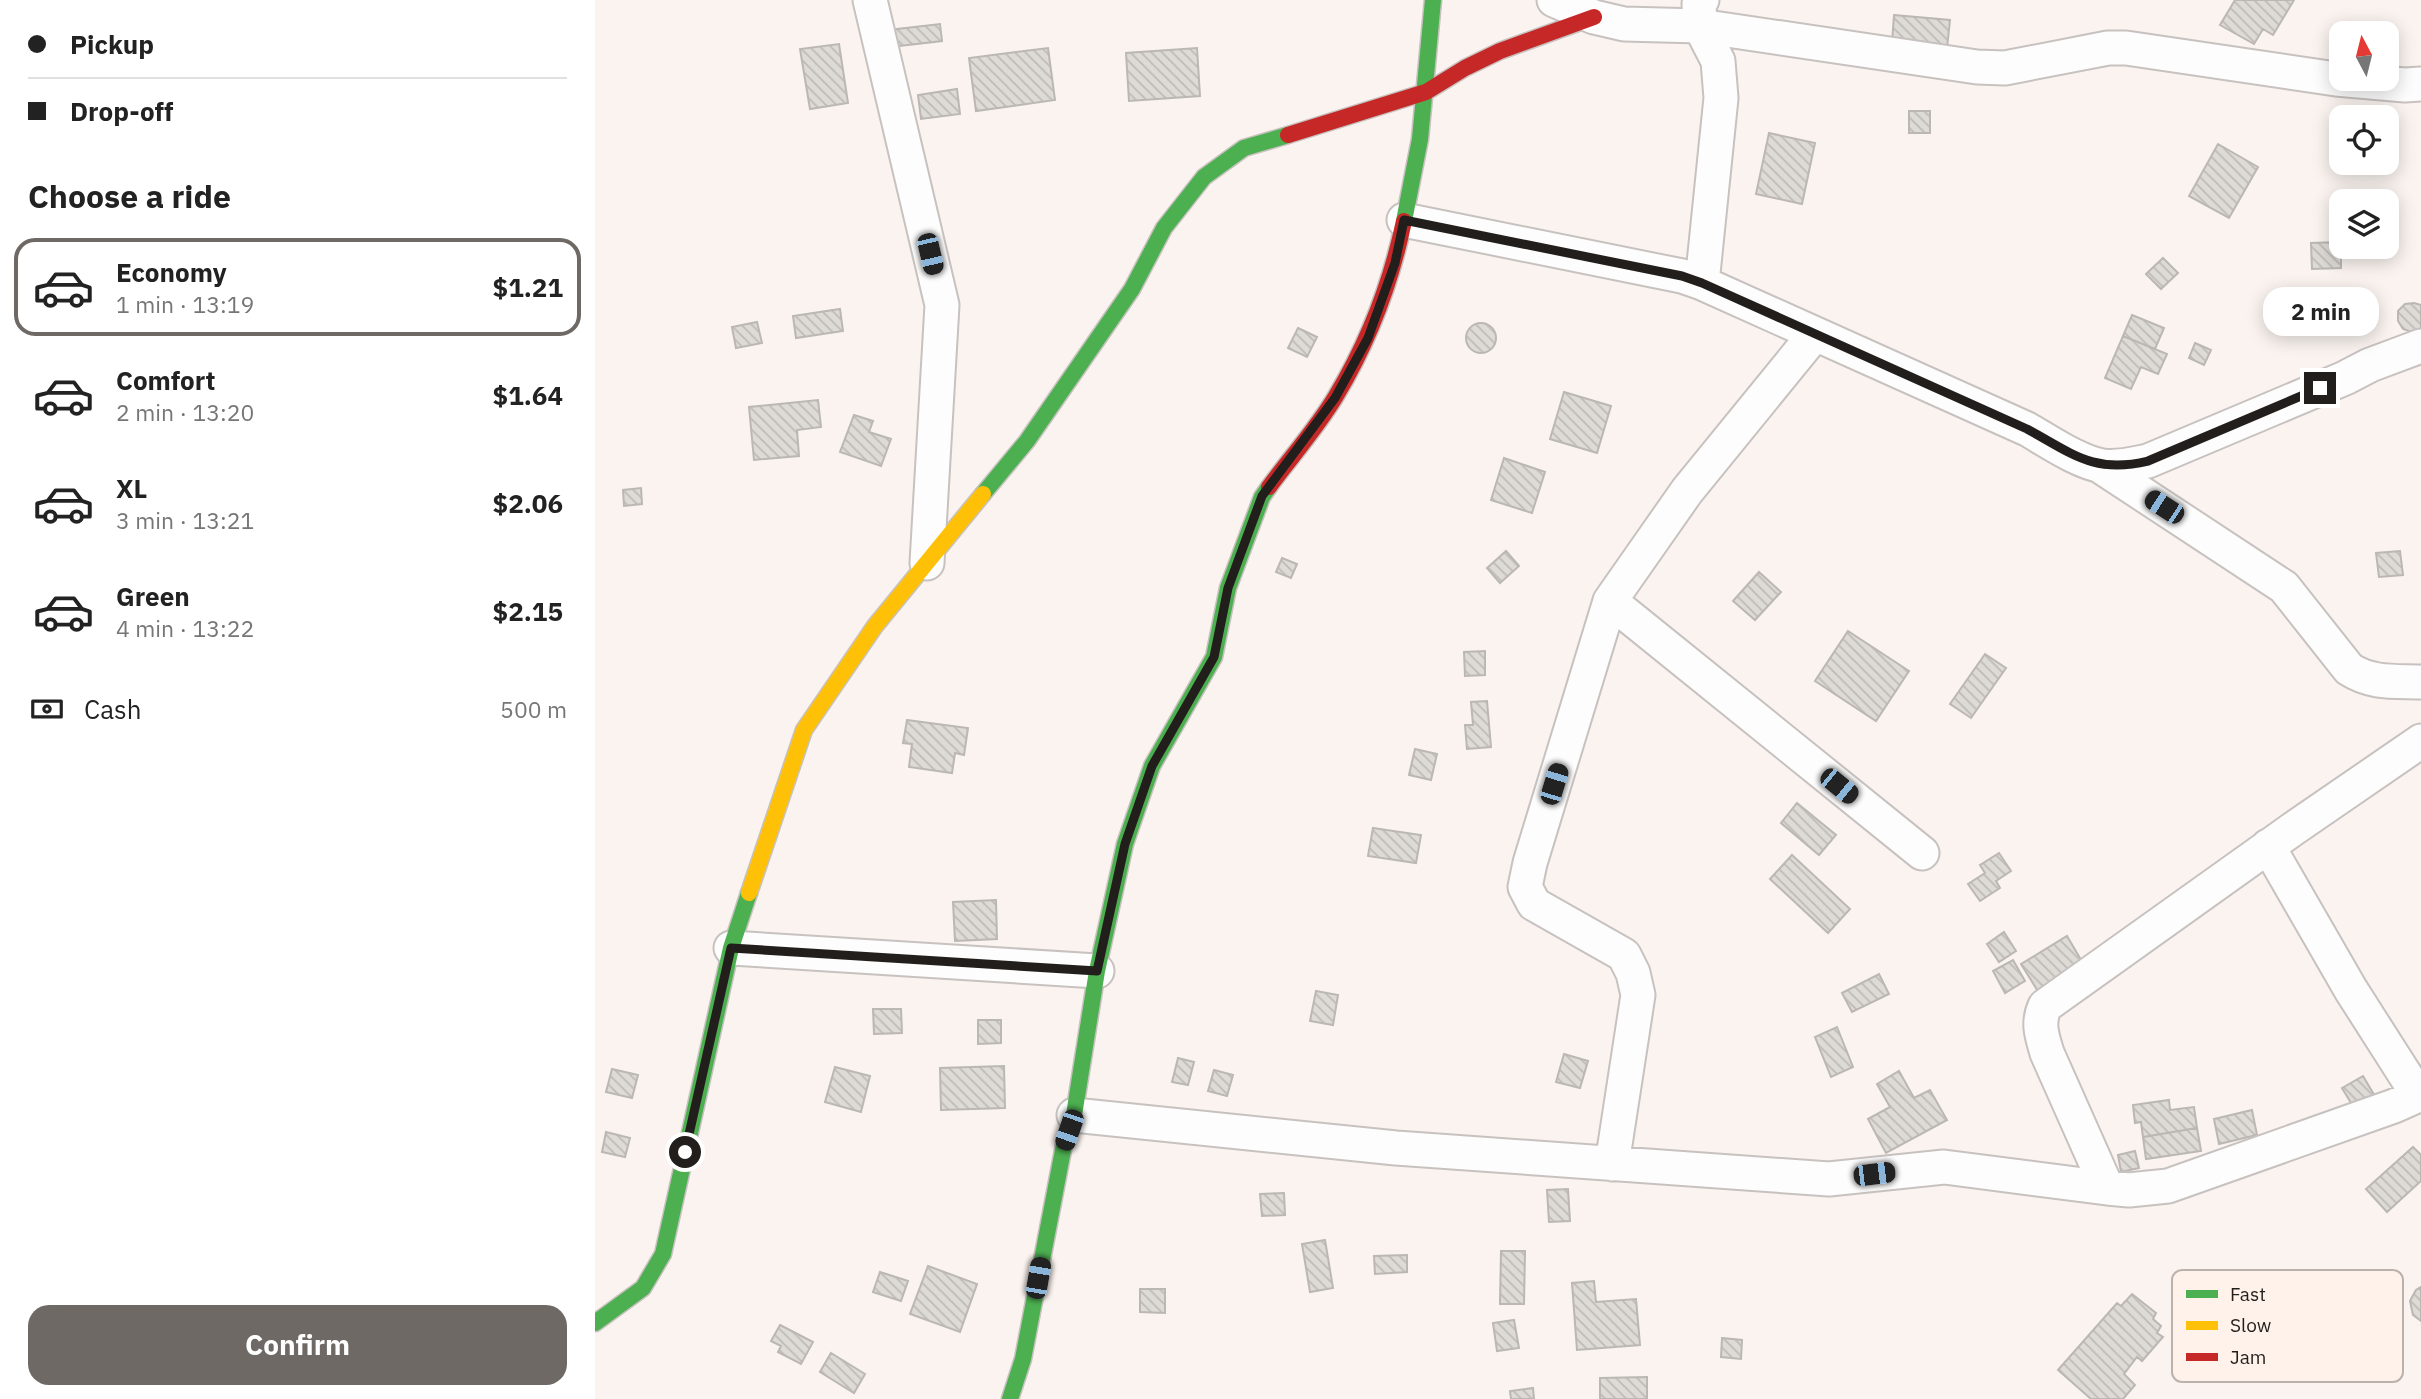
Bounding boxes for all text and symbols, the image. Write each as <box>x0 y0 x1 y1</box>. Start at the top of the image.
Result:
north arrow <box>2329 21 2399 91</box>
map controls <box>2329 21 2399 259</box>
text: Pickup <box>70 27 154 61</box>
text: Drop-off <box>70 94 173 128</box>
button: locate <box>2329 105 2399 175</box>
text: Choose a ride <box>28 175 231 217</box>
button: layers <box>2329 189 2399 259</box>
car <box>916 231 945 277</box>
text: Economy <box>116 255 227 289</box>
icon: car <box>32 256 95 319</box>
text: $1.21 <box>493 270 563 304</box>
callout: 2 min <box>2262 286 2378 336</box>
text: 1 min · 13:19 <box>116 289 254 319</box>
text: 2 min <box>2291 296 2351 326</box>
text: Comfort <box>116 363 215 397</box>
icon: car <box>32 364 95 427</box>
route end <box>2304 372 2336 404</box>
text: $1.64 <box>493 378 563 412</box>
text: 2 min · 13:20 <box>116 397 254 427</box>
text: XL <box>116 471 147 505</box>
icon: car <box>32 472 95 535</box>
text: $2.06 <box>493 486 563 520</box>
car <box>2141 487 2188 527</box>
text: 3 min · 13:21 <box>116 505 254 535</box>
text: Green <box>116 579 190 613</box>
icon: car <box>32 580 95 643</box>
text: $2.15 <box>493 594 563 628</box>
text: 4 min · 13:22 <box>116 613 254 643</box>
icon: cash <box>28 690 66 728</box>
text: Cash <box>84 692 141 726</box>
text: 500 m <box>500 694 567 724</box>
car <box>1538 761 1571 807</box>
car <box>1817 765 1862 807</box>
car <box>1053 1107 1086 1153</box>
route start <box>669 1136 701 1168</box>
car <box>1852 1161 1897 1187</box>
car <box>1025 1255 1052 1301</box>
legend <box>2172 1270 2403 1382</box>
text: Fast <box>2230 1282 2266 1306</box>
button: Confirm <box>28 1305 567 1385</box>
text: Slow <box>2230 1313 2271 1337</box>
text: Jam <box>2230 1345 2266 1369</box>

